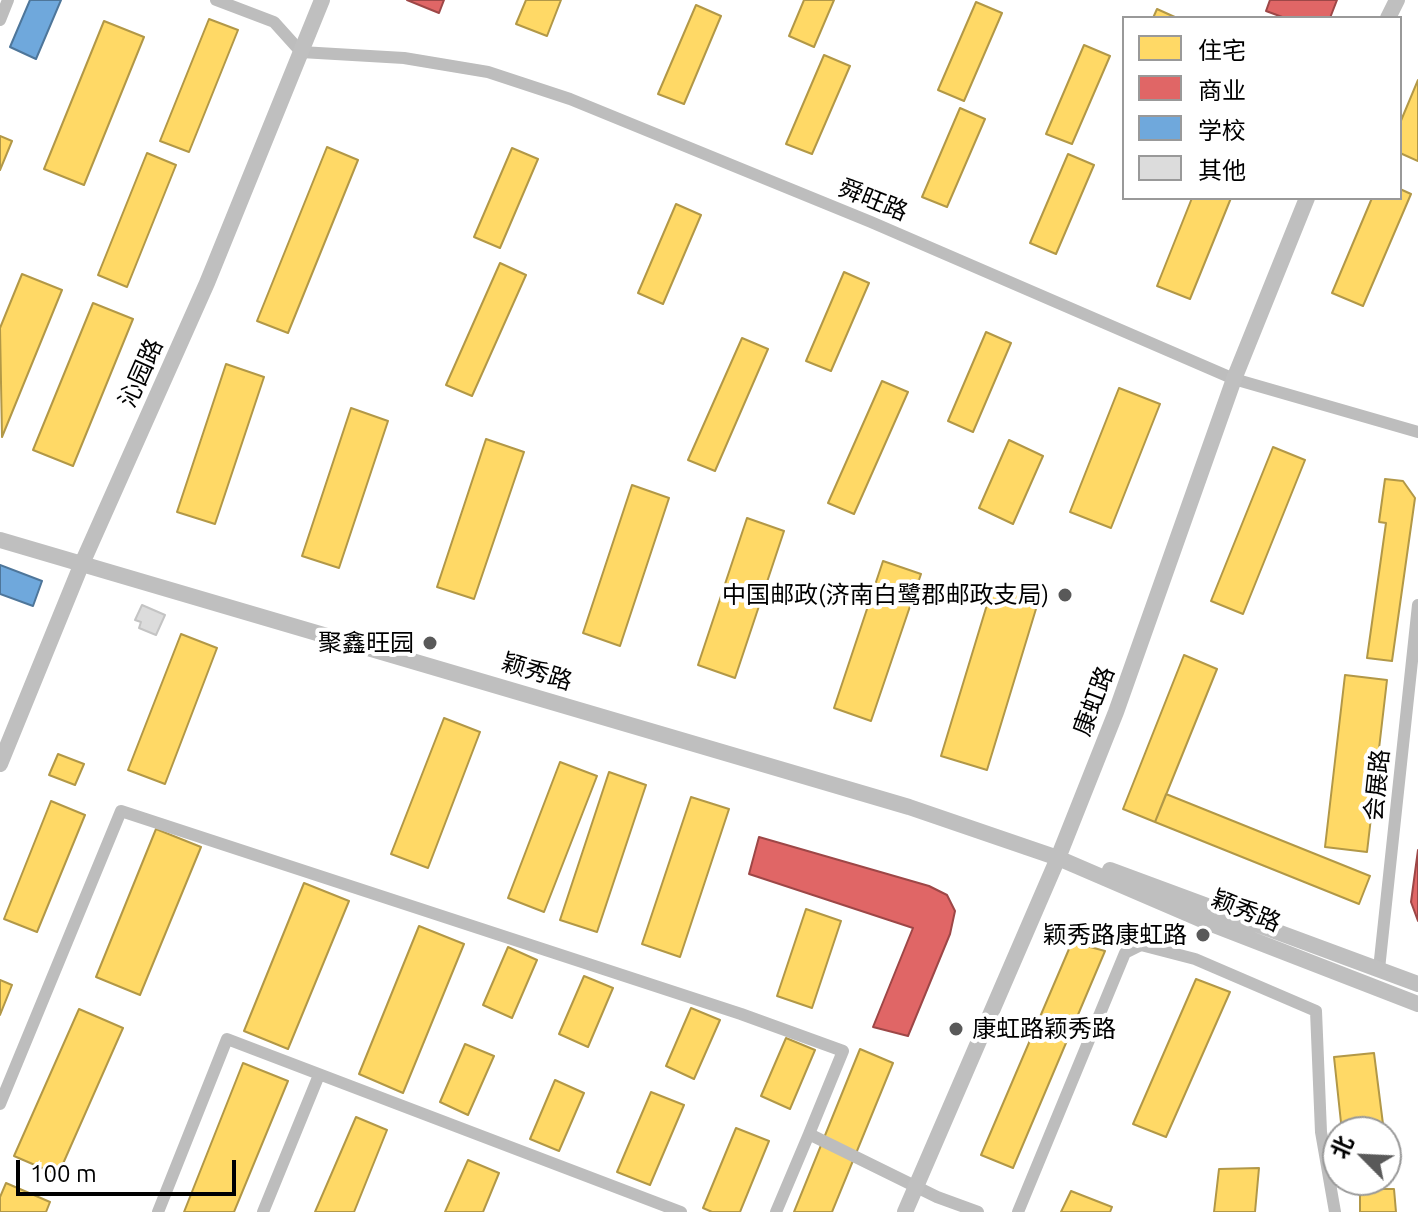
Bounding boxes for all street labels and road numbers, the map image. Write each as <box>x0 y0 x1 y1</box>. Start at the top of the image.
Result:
street label: 舜旺路 <box>834 173 912 227</box>
street label: 沁园路 <box>113 334 169 412</box>
street label: 颖秀路 <box>498 648 576 696</box>
street label: 康虹路 <box>1068 662 1120 740</box>
street label: 会展路 <box>1359 748 1395 822</box>
street label: 颖秀路 <box>1207 884 1285 938</box>

